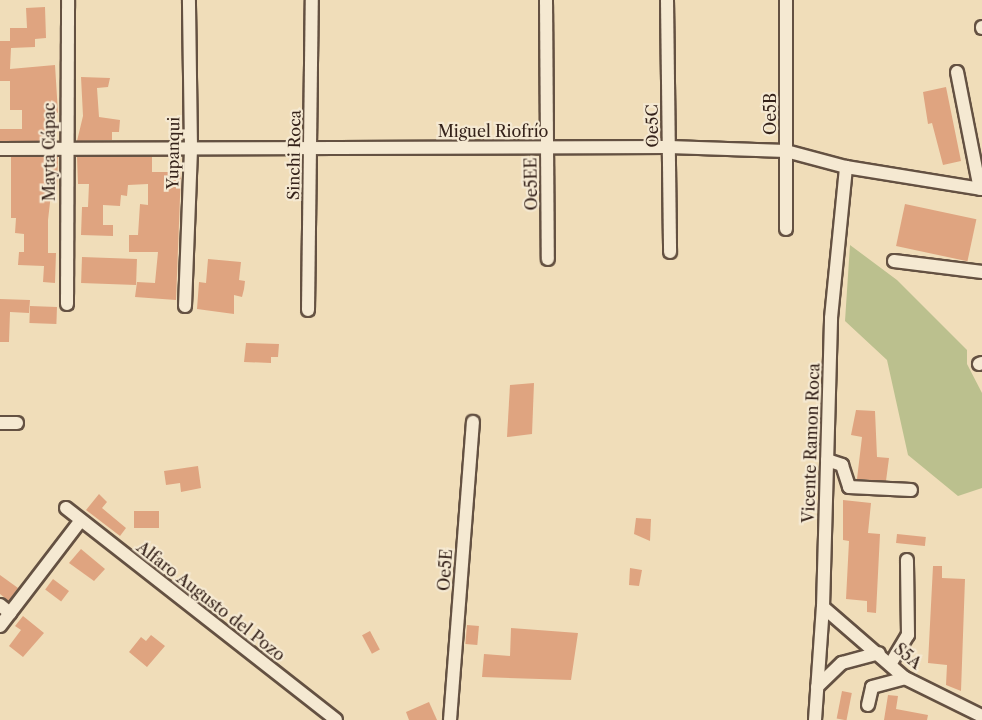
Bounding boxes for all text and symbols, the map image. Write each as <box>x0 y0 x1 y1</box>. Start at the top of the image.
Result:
street label: Oe5B <box>760 93 780 135</box>
street label: Mayta Cápac <box>39 103 59 201</box>
street label: Oe5C <box>642 104 662 148</box>
street label: Sinchi Roca <box>284 110 304 200</box>
street label: Yupanqui <box>163 117 183 189</box>
street label: Miguel Riofrío <box>438 121 548 141</box>
street label: Oe5EE <box>521 157 541 211</box>
street label: Vicente Ramon Roca <box>799 363 823 523</box>
street label: Alfaro Augusto del Pozo <box>133 537 289 665</box>
street label: Oe5E <box>434 548 456 592</box>
street label: S5A <box>890 639 926 673</box>

